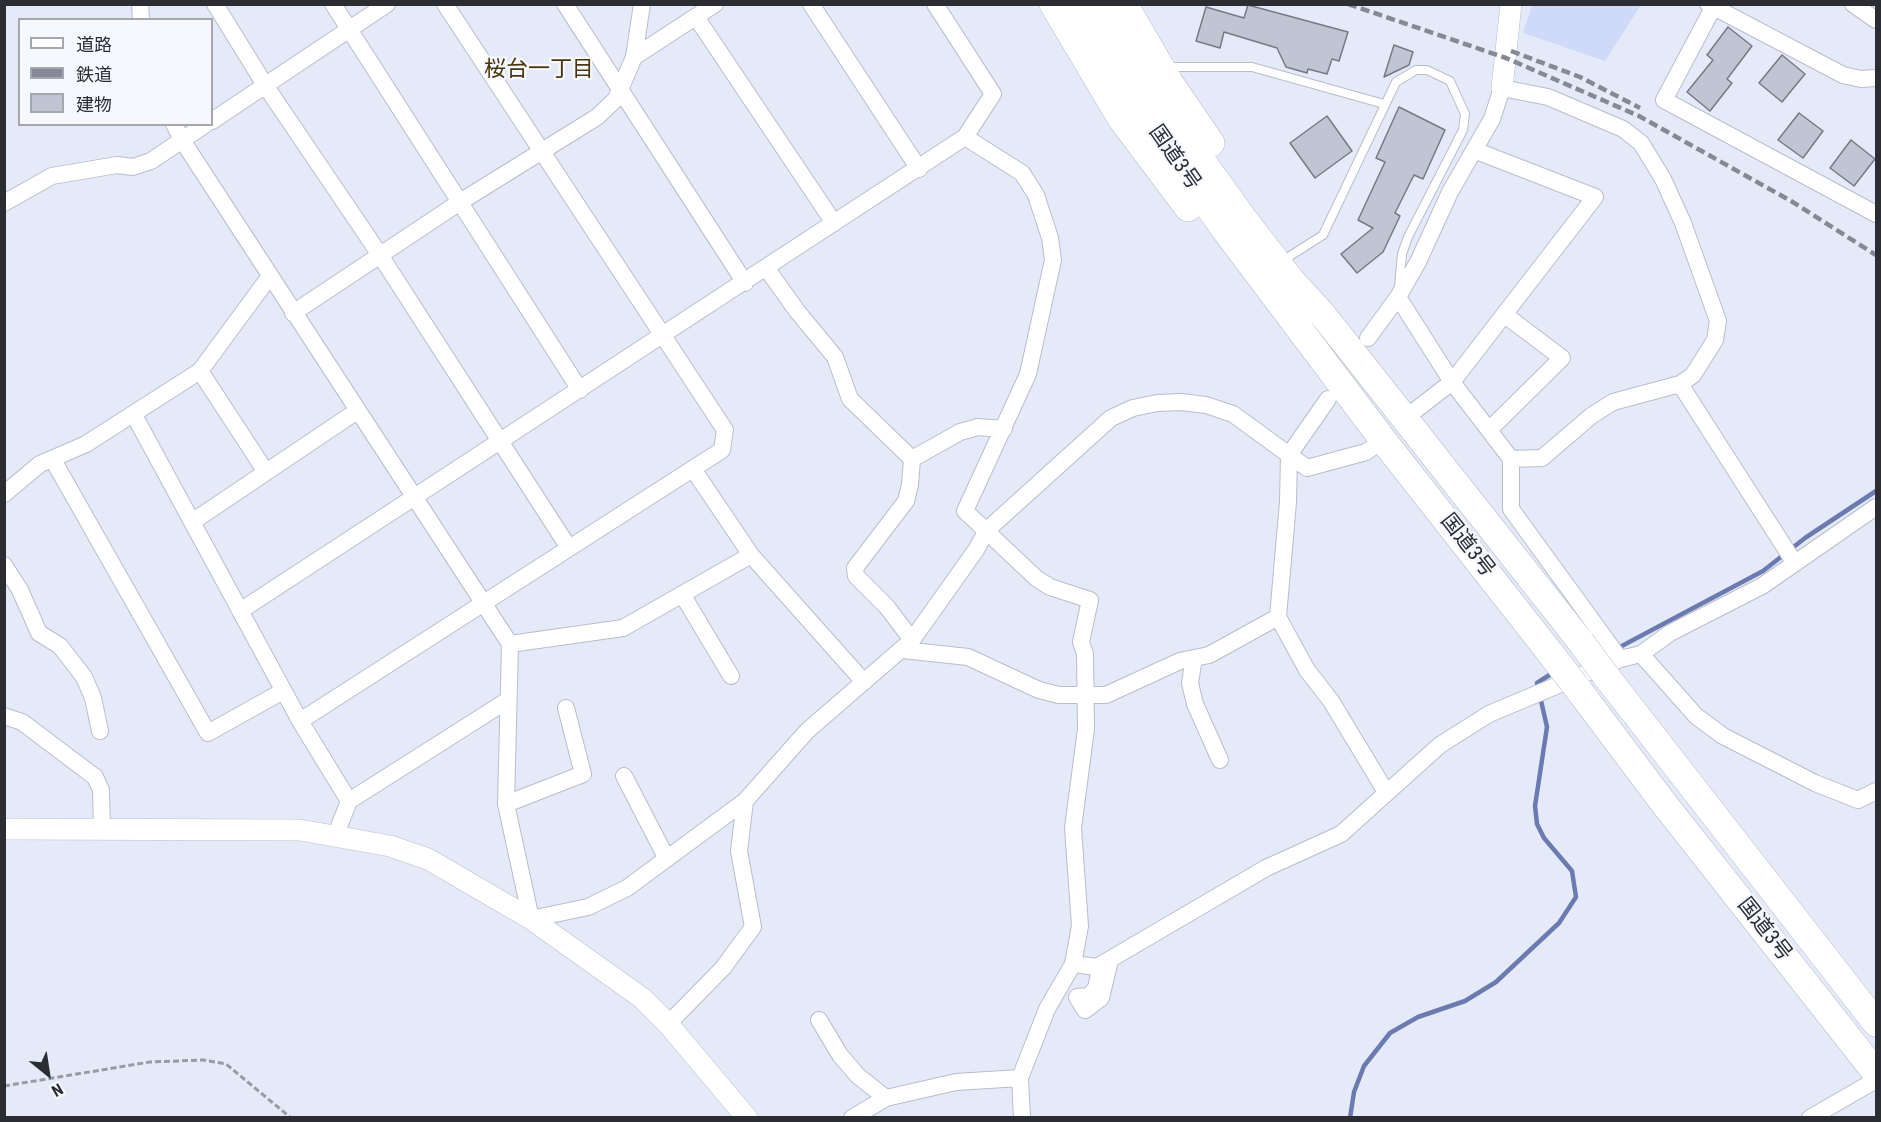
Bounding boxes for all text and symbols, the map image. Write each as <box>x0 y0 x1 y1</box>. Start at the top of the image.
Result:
legend <box>18 18 213 126</box>
text: 道路 <box>76 34 112 55</box>
district label: 桜台一丁目 <box>484 57 594 83</box>
text: 鉄道 <box>76 64 112 85</box>
text: 建物 <box>76 94 112 115</box>
street label: 国道3号 <box>1143 121 1205 195</box>
street label: 国道3号 <box>1434 509 1500 583</box>
street label: 国道3号 <box>1731 893 1797 967</box>
north arrow <box>18 1044 78 1104</box>
text: N <box>48 1079 66 1101</box>

